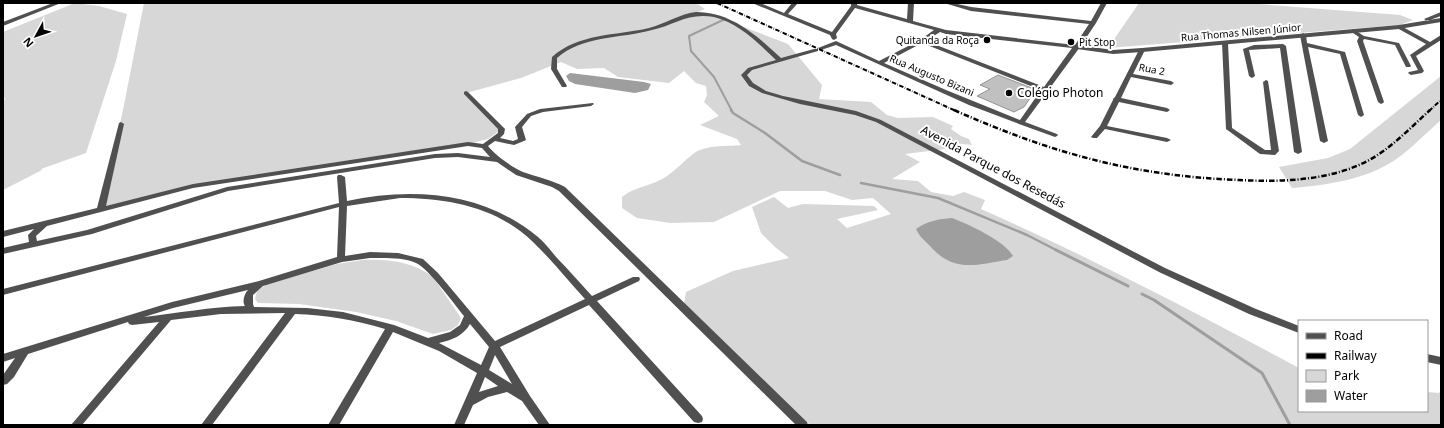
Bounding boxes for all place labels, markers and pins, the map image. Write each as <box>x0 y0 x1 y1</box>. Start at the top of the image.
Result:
place label: Quitanda da Roça <box>896 33 979 47</box>
marker: Quitanda da Roça <box>982 35 992 45</box>
place label: Pit Stop <box>1079 35 1115 49</box>
marker: Pit Stop <box>1066 37 1076 47</box>
place label: Colégio Photon <box>1017 84 1104 101</box>
marker: Colégio Photon <box>1004 88 1014 98</box>

